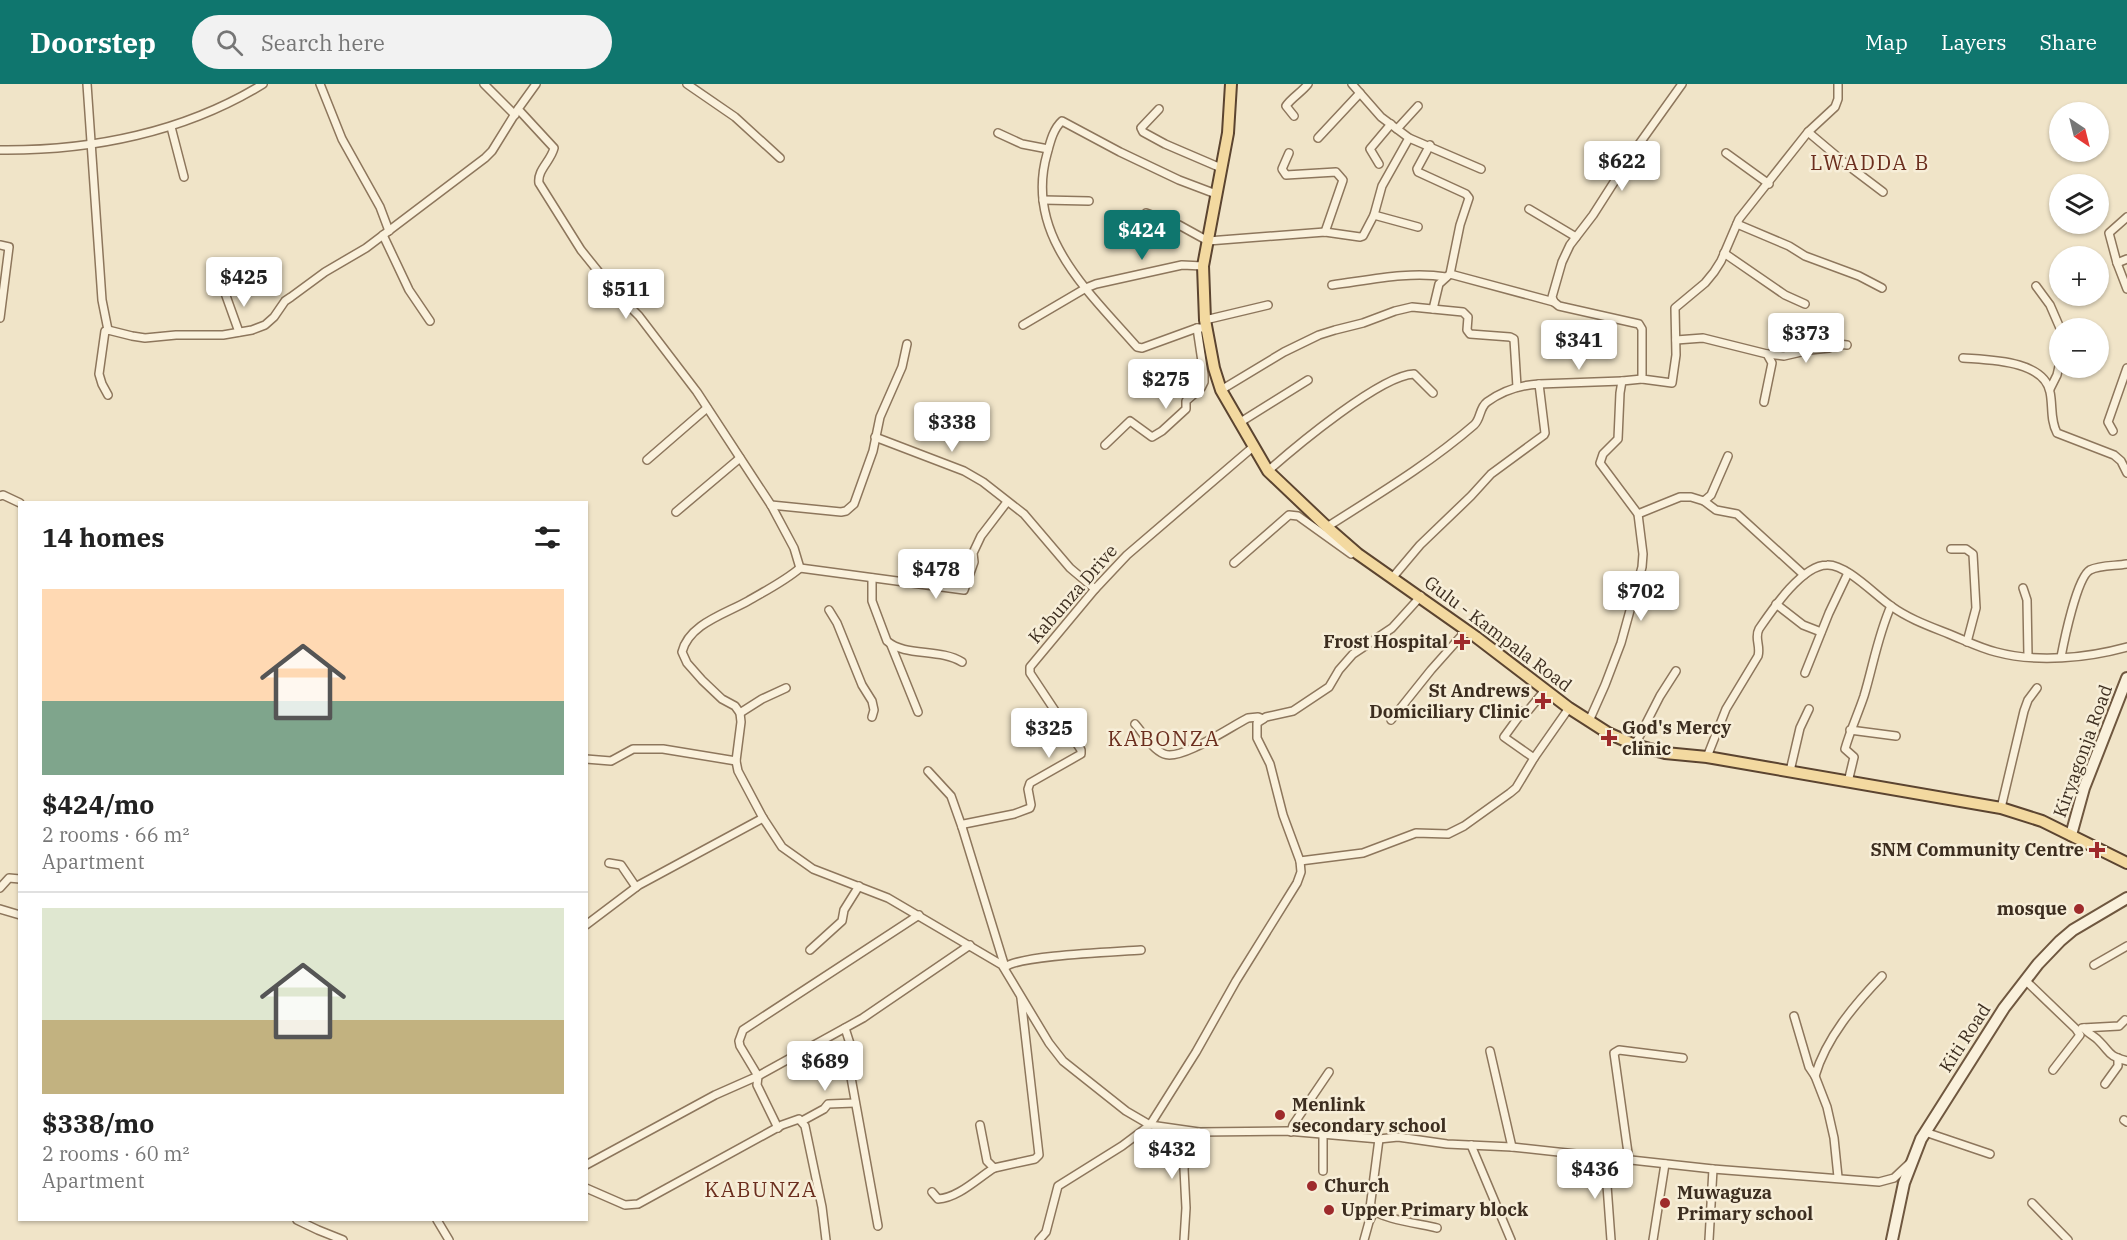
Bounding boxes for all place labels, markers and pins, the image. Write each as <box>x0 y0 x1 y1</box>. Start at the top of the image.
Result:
pin: $622 <box>1586 141 1658 192</box>
pin: $424 <box>1106 210 1178 261</box>
pin: $425 <box>208 257 280 308</box>
pin: $511 <box>590 269 662 320</box>
pin: $373 <box>1770 313 1842 364</box>
pin: $341 <box>1543 320 1615 371</box>
pin: $275 <box>1130 359 1202 410</box>
pin: $338 <box>916 402 988 453</box>
pin: $478 <box>900 549 972 600</box>
pin: $702 <box>1605 571 1677 622</box>
place label: Frost Hospital <box>1323 630 1448 653</box>
marker: Frost Hospital <box>1453 633 1471 651</box>
place label: St Andrews Domiciliary Clinic <box>1369 679 1530 723</box>
marker: St Andrews Domiciliary Clinic <box>1534 692 1552 710</box>
pin: $325 <box>1013 708 1085 759</box>
place label: God's Mercy clinic <box>1622 716 1732 760</box>
marker: God's Mercy clinic <box>1600 729 1618 747</box>
place label: SNM Community Centre <box>1870 838 2084 861</box>
marker: SNM Community Centre <box>2088 841 2106 859</box>
place label: mosque <box>1997 897 2067 920</box>
marker: mosque <box>2072 902 2086 916</box>
pin: $689 <box>789 1041 861 1092</box>
place label: Menlink secondary school <box>1292 1093 1446 1137</box>
marker: Menlink secondary school <box>1273 1108 1287 1122</box>
pin: $432 <box>1136 1129 1208 1180</box>
pin: $436 <box>1559 1149 1631 1200</box>
place label: Church <box>1324 1174 1390 1197</box>
marker: Church <box>1305 1179 1319 1193</box>
place label: Muwaguza Primary school <box>1677 1181 1813 1225</box>
marker: Muwaguza Primary school <box>1658 1196 1672 1210</box>
place label: Upper Primary block <box>1341 1198 1529 1221</box>
marker: Upper Primary block <box>1322 1203 1336 1217</box>

